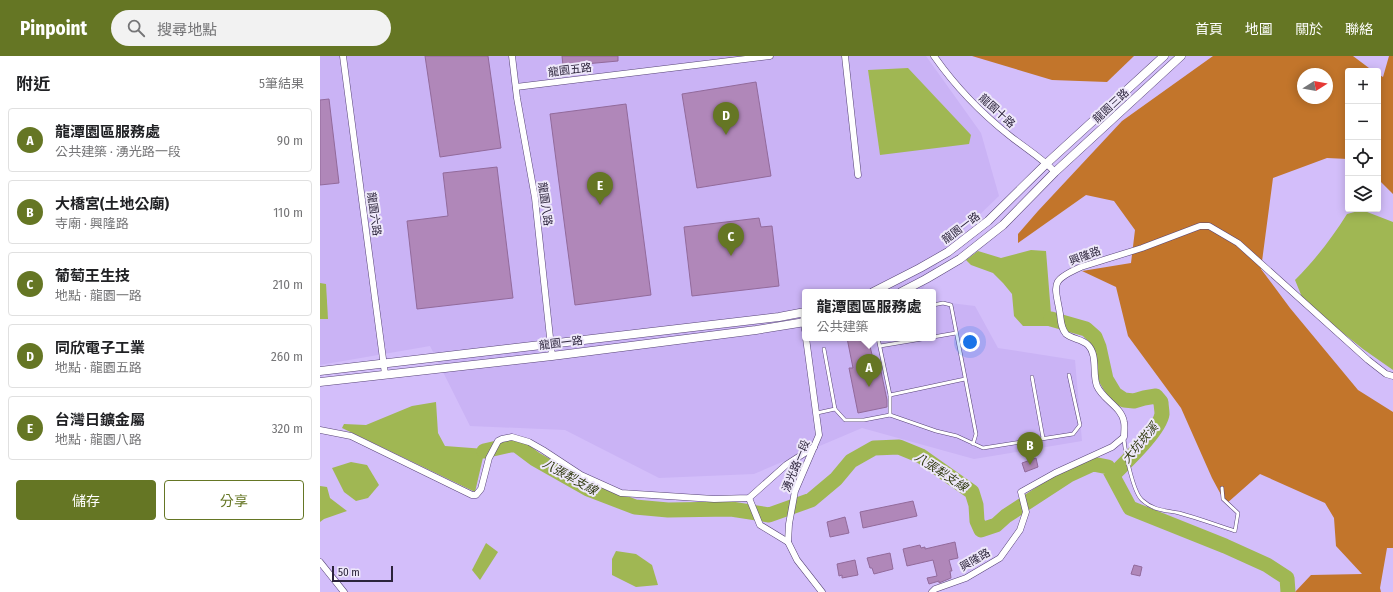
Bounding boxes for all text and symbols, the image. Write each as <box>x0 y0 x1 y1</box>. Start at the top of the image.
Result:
search box <box>111 10 391 46</box>
text: Pinpoint <box>20 17 87 40</box>
icon: search <box>125 17 147 39</box>
text: 搜尋地點 <box>157 21 217 39</box>
text: 首頁 <box>1195 21 1223 38</box>
text: 地圖 <box>1245 21 1273 38</box>
text: 關於 <box>1295 21 1323 38</box>
text: 聯絡 <box>1345 21 1373 38</box>
street label: 龍園五路 <box>547 61 593 79</box>
north arrow <box>1297 68 1333 104</box>
map controls <box>1345 68 1381 212</box>
button: + <box>1345 68 1381 104</box>
text: 附近 <box>16 74 50 95</box>
text: 5筆結果 <box>259 76 304 91</box>
street label: 龍園三路 <box>1090 86 1132 126</box>
street label: 龍園十路 <box>976 91 1018 131</box>
pin: D <box>713 102 739 135</box>
button: − <box>1345 104 1381 140</box>
text: 龍潭園區服務處 <box>55 123 160 141</box>
text: A <box>26 133 34 148</box>
text: 90 m <box>277 133 303 148</box>
button: locate <box>1345 140 1381 176</box>
text: 公共建築 · 湧光路一段 <box>55 144 181 159</box>
pin: E <box>587 172 613 205</box>
button: layers <box>1345 176 1381 212</box>
street label: 龍園八路 <box>536 181 554 227</box>
street label: 龍園六路 <box>365 191 383 237</box>
text: 大橋宮(土地公廟) <box>55 195 169 213</box>
text: B <box>26 205 34 220</box>
text: 110 m <box>273 205 303 220</box>
street label: 龍園一路 <box>940 210 982 246</box>
text: 寺廟 · 興隆路 <box>55 216 129 231</box>
pin: C <box>718 223 744 256</box>
street label: 興隆路 <box>1067 244 1103 268</box>
text: 葡萄王生技 <box>55 267 130 285</box>
text: C <box>27 277 33 292</box>
text: 210 m <box>273 277 303 292</box>
text: 地點 · 龍園一路 <box>55 288 142 303</box>
popup <box>802 289 936 341</box>
text: 龍潭園區服務處 <box>816 298 922 316</box>
text: 公共建築 <box>816 319 869 334</box>
your location <box>960 332 980 352</box>
street label: 龍園一路 <box>538 334 584 352</box>
text: 同欣電子工業 <box>55 339 145 357</box>
text: D <box>26 349 34 364</box>
text: 260 m <box>271 349 303 364</box>
pin: A <box>856 354 882 387</box>
text: 地點 · 龍園五路 <box>55 360 142 375</box>
text: 台灣日鑛金屬 <box>55 411 145 429</box>
water label: 大坑崁溪 <box>1119 419 1162 466</box>
text: E <box>27 421 33 436</box>
text: 320 m <box>272 421 303 436</box>
text: 地點 · 龍園八路 <box>55 432 142 447</box>
pin: B <box>1017 432 1043 465</box>
street label: 湧光路一段 <box>780 438 812 494</box>
water label: 八張犁支線 <box>912 450 972 495</box>
water label: 八張犁支線 <box>540 456 601 499</box>
button: 儲存 <box>16 480 156 520</box>
button: 分享 <box>164 480 304 520</box>
street label: 興隆路 <box>957 546 993 574</box>
scale bar <box>332 564 393 583</box>
text: 50 m <box>338 566 360 579</box>

